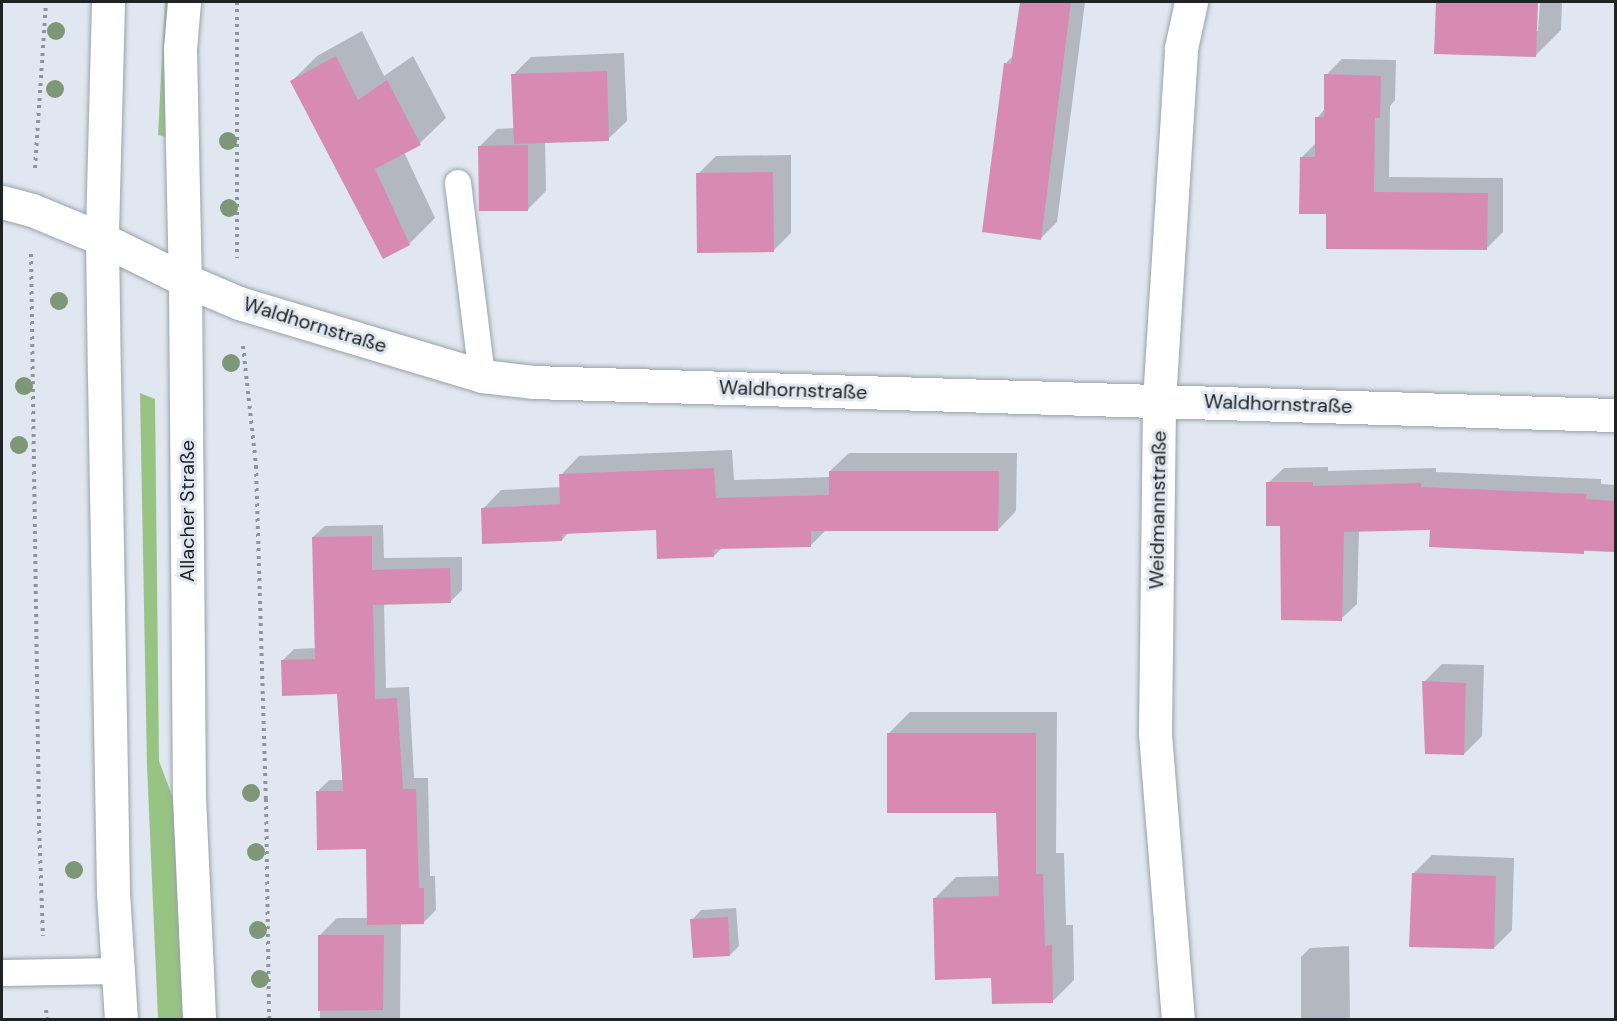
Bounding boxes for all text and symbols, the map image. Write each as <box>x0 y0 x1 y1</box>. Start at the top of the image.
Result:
street label: Waldhornstraße <box>240 292 390 358</box>
street label: Waldhornstraße <box>718 375 868 405</box>
street label: Waldhornstraße <box>1203 389 1353 419</box>
street label: Weidmannstraße <box>1145 430 1171 590</box>
street label: Allacher Straße <box>175 440 199 582</box>

